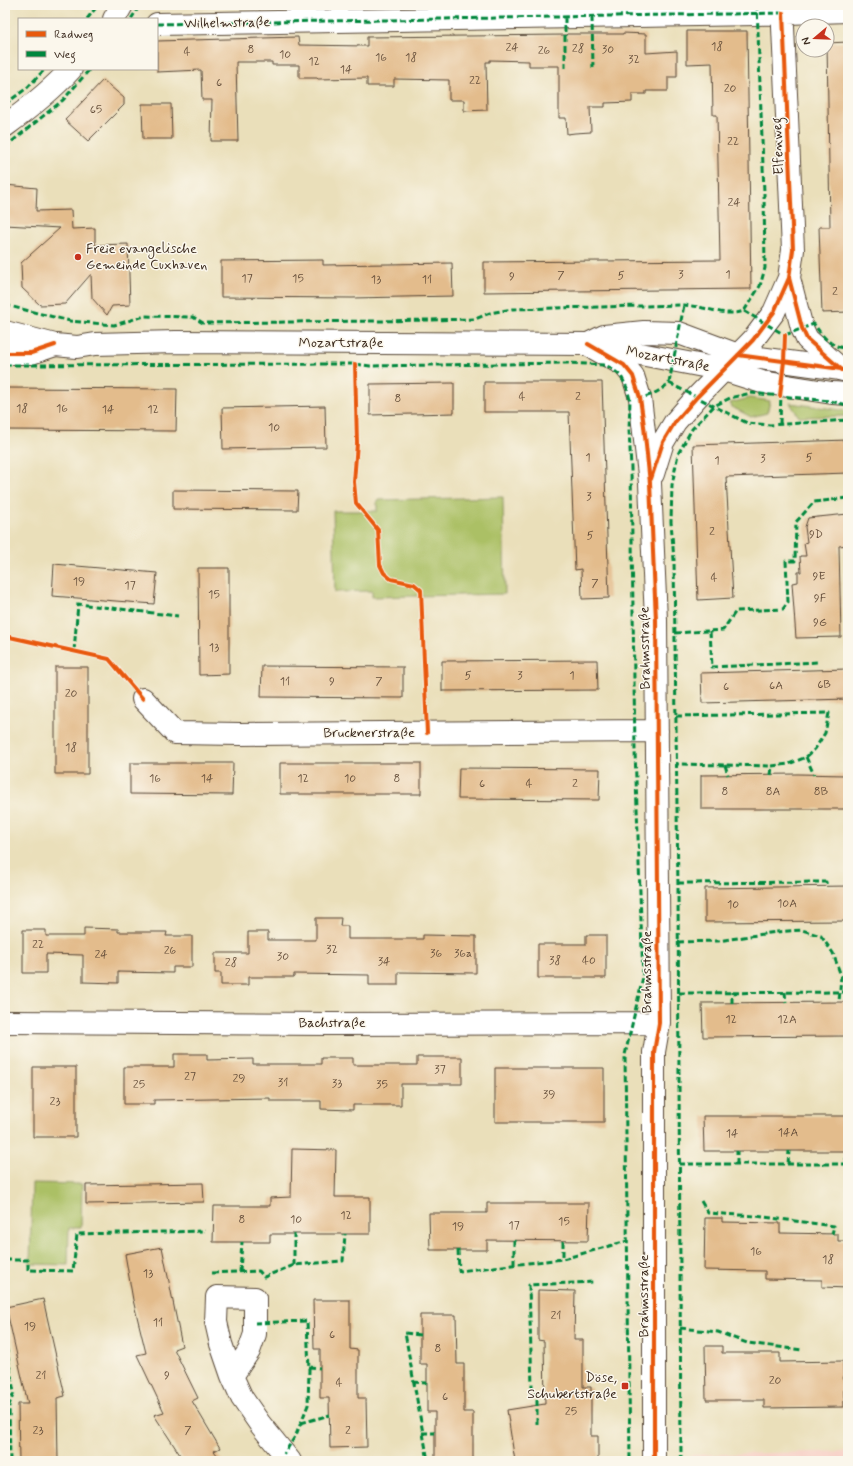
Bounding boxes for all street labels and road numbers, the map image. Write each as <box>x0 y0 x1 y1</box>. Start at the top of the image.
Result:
street label: Wilhelmstraße <box>184 13 270 33</box>
street label: Elfenweg <box>768 117 790 175</box>
street label: Mozartstraße <box>299 334 383 352</box>
street label: Mozartstraße <box>625 342 711 376</box>
street label: Brahmsstraße <box>635 606 655 690</box>
street label: Brucknerstraße <box>323 724 415 742</box>
street label: Brahmsstraße <box>638 930 656 1013</box>
street label: Bachstraße <box>298 1014 366 1032</box>
street label: Brahmsstraße <box>635 1254 653 1337</box>

